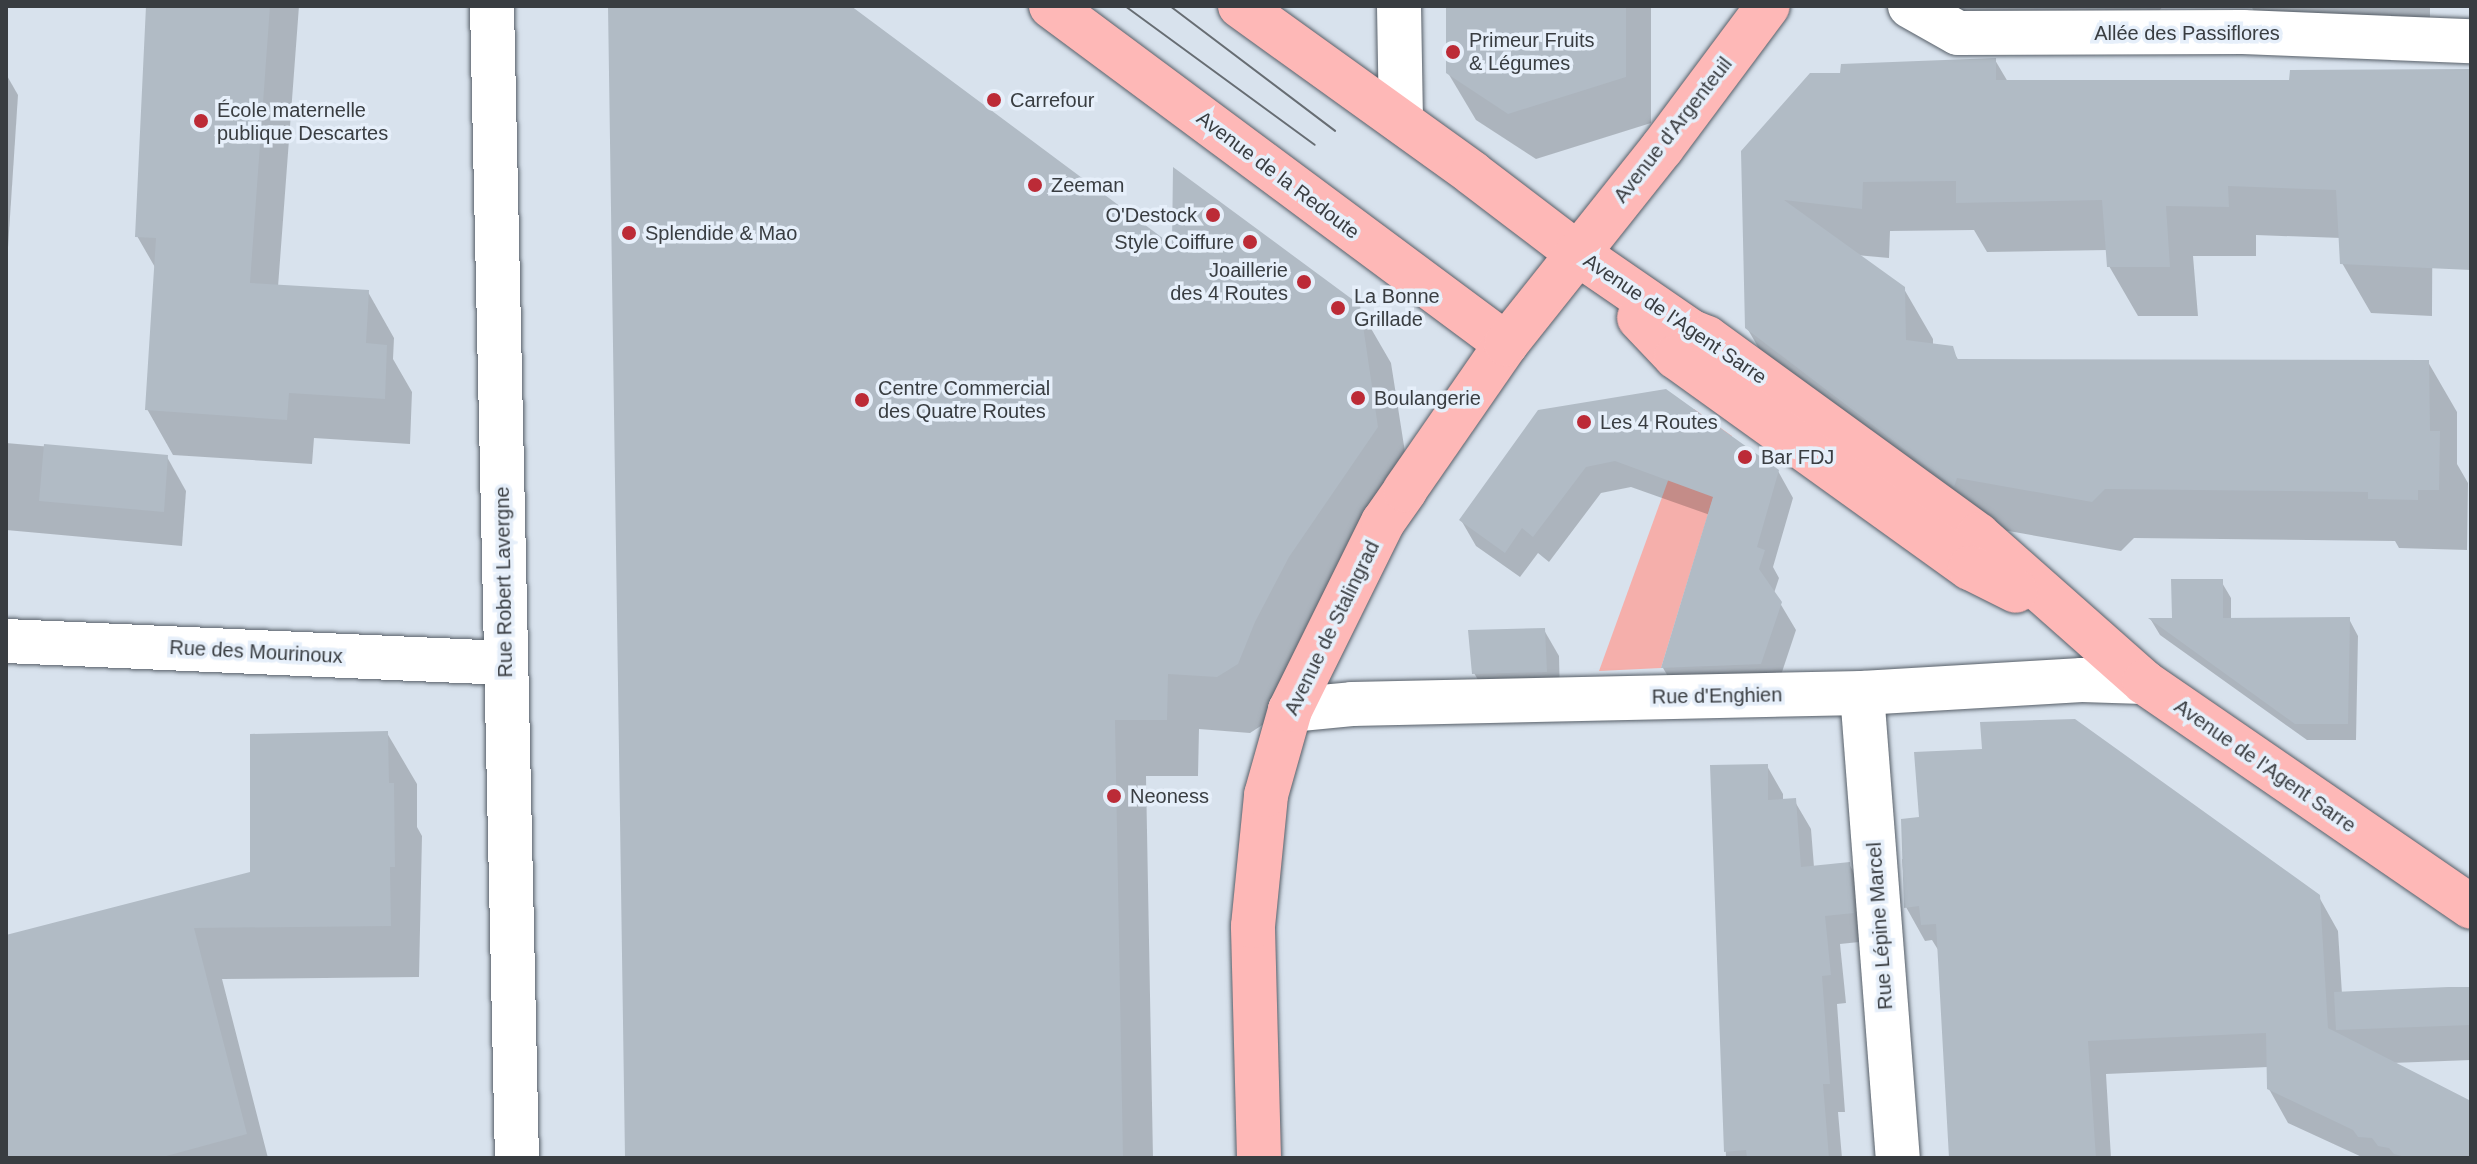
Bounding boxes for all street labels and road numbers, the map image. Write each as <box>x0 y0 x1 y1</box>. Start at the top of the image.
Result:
street label: Allée des Passiflores <box>2094 21 2280 45</box>
street label: Avenue d'Argenteuil <box>1609 52 1737 208</box>
street label: Avenue de la Redoute <box>1192 106 1364 244</box>
street label: Avenue de l'Agent Sarre <box>1579 249 1771 389</box>
street label: Rue Robert Lavergne <box>490 486 518 678</box>
street label: Avenue de Stalingrad <box>1279 537 1385 719</box>
street label: Rue des Mourinoux <box>169 635 343 669</box>
street label: Rue d'Enghien <box>1652 683 1782 709</box>
street label: Avenue de l'Agent Sarre <box>2170 694 2360 838</box>
street label: Rue Lépine Marcel <box>1862 841 1898 1011</box>

